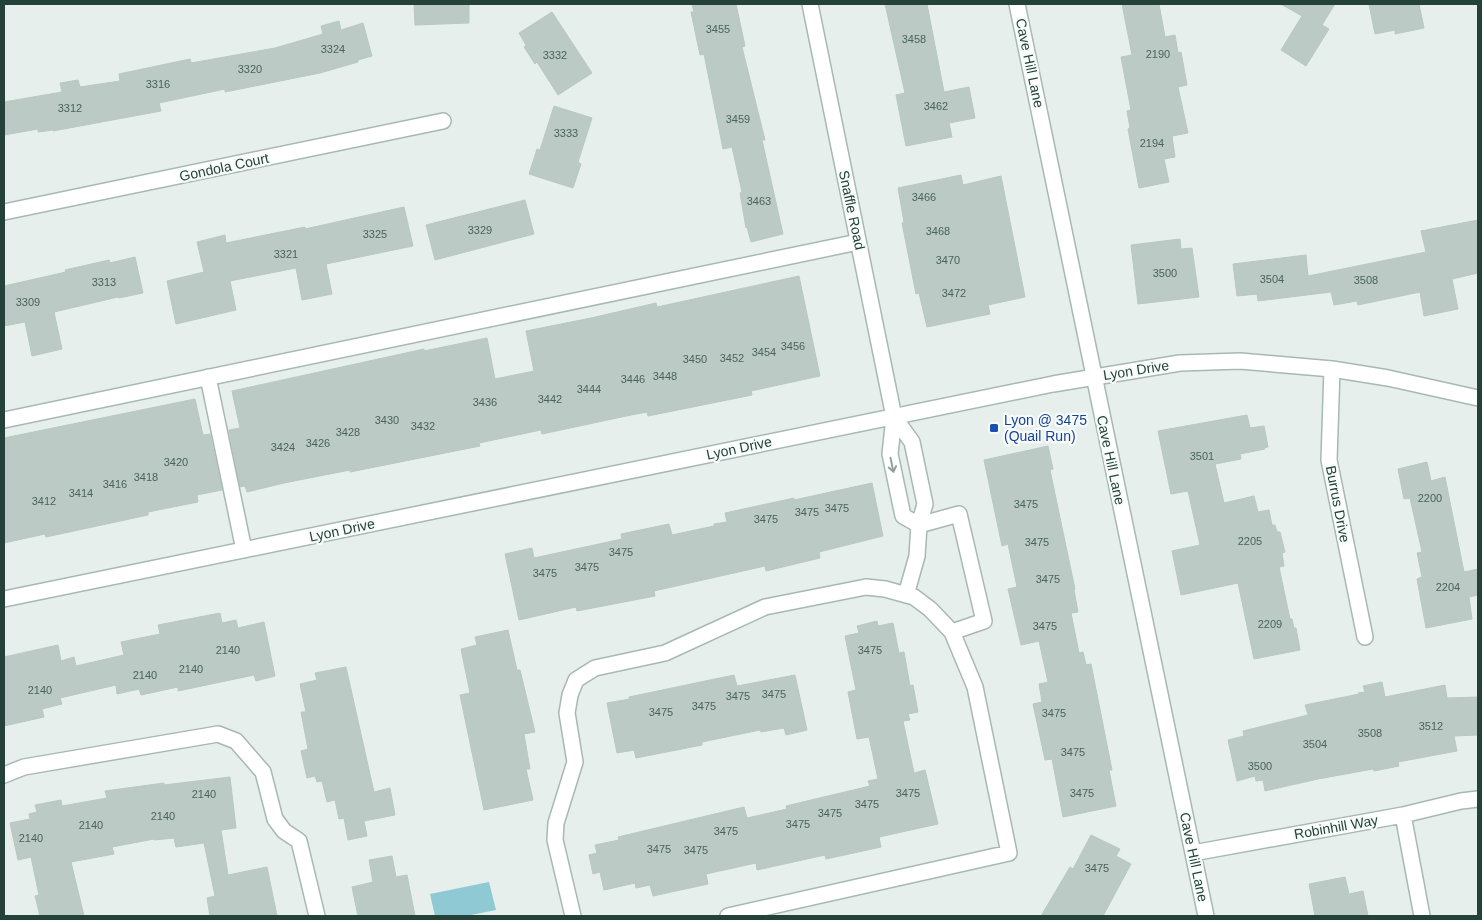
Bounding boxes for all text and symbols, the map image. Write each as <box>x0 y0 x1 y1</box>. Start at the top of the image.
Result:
street label: Cave Hill Lane <box>1013 17 1047 109</box>
house number: 3455 <box>706 23 730 35</box>
house number: 3458 <box>902 33 926 45</box>
house number: 3324 <box>321 43 345 55</box>
house number: 2190 <box>1146 48 1170 60</box>
house number: 3332 <box>543 49 567 61</box>
house number: 3320 <box>238 63 262 75</box>
house number: 3316 <box>146 78 170 90</box>
house number: 3462 <box>924 100 948 112</box>
house number: 3312 <box>58 102 82 114</box>
house number: 3459 <box>726 113 750 125</box>
house number: 3333 <box>554 127 578 139</box>
house number: 2194 <box>1140 137 1164 149</box>
street label: Gondola Court <box>178 150 270 184</box>
street label: Snaffle Road <box>836 169 868 251</box>
house number: 3466 <box>912 191 936 203</box>
house number: 3463 <box>747 195 771 207</box>
house number: 3329 <box>468 224 492 236</box>
house number: 3468 <box>926 225 950 237</box>
house number: 3325 <box>363 228 387 240</box>
house number: 3321 <box>274 248 298 260</box>
house number: 3470 <box>936 254 960 266</box>
house number: 3500 <box>1153 267 1177 279</box>
house number: 3504 <box>1260 273 1284 285</box>
house number: 3508 <box>1354 274 1378 286</box>
house number: 3313 <box>92 276 116 288</box>
house number: 3472 <box>942 287 966 299</box>
house number: 3309 <box>16 296 40 308</box>
house number: 3456 <box>781 340 805 352</box>
house number: 3454 <box>752 346 776 358</box>
house number: 3452 <box>720 352 744 364</box>
house number: 3450 <box>683 353 707 365</box>
street label: Lyon Drive <box>1102 357 1170 383</box>
house number: 3448 <box>653 370 677 382</box>
house number: 3446 <box>621 373 645 385</box>
house number: 3444 <box>577 383 601 395</box>
house number: 3442 <box>538 393 562 405</box>
house number: 3436 <box>473 396 497 408</box>
place label: Lyon @ 3475 (Quail Run) <box>1004 412 1087 444</box>
house number: 3430 <box>375 414 399 426</box>
street label: Cave Hill Lane <box>1094 414 1128 506</box>
house number: 3432 <box>411 420 435 432</box>
marker: Lyon @ 3475 (Quail Run) <box>988 422 1000 434</box>
house number: 3428 <box>336 426 360 438</box>
street label: Lyon Drive <box>705 433 773 463</box>
house number: 3426 <box>306 437 330 449</box>
house number: 3424 <box>271 441 295 453</box>
house number: 3501 <box>1190 450 1214 462</box>
house number: 3420 <box>164 456 188 468</box>
one-way arrow <box>888 456 897 472</box>
street label: Burrus Drive <box>1323 464 1353 544</box>
house number: 3418 <box>134 471 158 483</box>
house number: 3416 <box>103 478 127 490</box>
house number: 3414 <box>69 487 93 499</box>
house number: 2200 <box>1418 492 1442 504</box>
house number: 3412 <box>32 495 56 507</box>
house number: 3475 <box>1014 498 1038 510</box>
house number: 3475 <box>825 502 849 514</box>
house number: 3475 <box>795 506 819 518</box>
house number: 3475 <box>754 513 778 525</box>
street label: Lyon Drive <box>308 515 376 545</box>
house number: 2205 <box>1238 535 1262 547</box>
house number: 3475 <box>1025 536 1049 548</box>
house number: 3475 <box>609 546 633 558</box>
house number: 3475 <box>575 561 599 573</box>
house number: 3475 <box>533 567 557 579</box>
house number: 3475 <box>1036 573 1060 585</box>
house number: 2204 <box>1436 581 1460 593</box>
house number: 2209 <box>1258 618 1282 630</box>
house number: 3475 <box>1033 620 1057 632</box>
house number: 2140 <box>216 644 240 656</box>
house number: 3475 <box>858 644 882 656</box>
house number: 2140 <box>179 663 203 675</box>
house number: 2140 <box>133 669 157 681</box>
house number: 2140 <box>28 684 52 696</box>
house number: 3475 <box>762 688 786 700</box>
house number: 3475 <box>726 690 750 702</box>
house number: 3475 <box>692 700 716 712</box>
house number: 3475 <box>649 706 673 718</box>
house number: 3475 <box>1042 707 1066 719</box>
house number: 3512 <box>1419 720 1443 732</box>
house number: 3508 <box>1358 727 1382 739</box>
house number: 3504 <box>1303 738 1327 750</box>
house number: 3475 <box>1061 746 1085 758</box>
house number: 3500 <box>1248 760 1272 772</box>
house number: 3475 <box>896 787 920 799</box>
house number: 3475 <box>1070 787 1094 799</box>
house number: 2140 <box>192 788 216 800</box>
house number: 3475 <box>855 798 879 810</box>
house number: 3475 <box>818 807 842 819</box>
house number: 2140 <box>151 810 175 822</box>
street label: Cave Hill Lane <box>1177 811 1211 903</box>
street label: Robinhill Way <box>1293 812 1379 842</box>
house number: 3475 <box>786 818 810 830</box>
house number: 2140 <box>79 819 103 831</box>
house number: 3475 <box>714 825 738 837</box>
house number: 2140 <box>19 832 43 844</box>
house number: 3475 <box>647 843 671 855</box>
house number: 3475 <box>684 844 708 856</box>
house number: 3475 <box>1085 862 1109 874</box>

